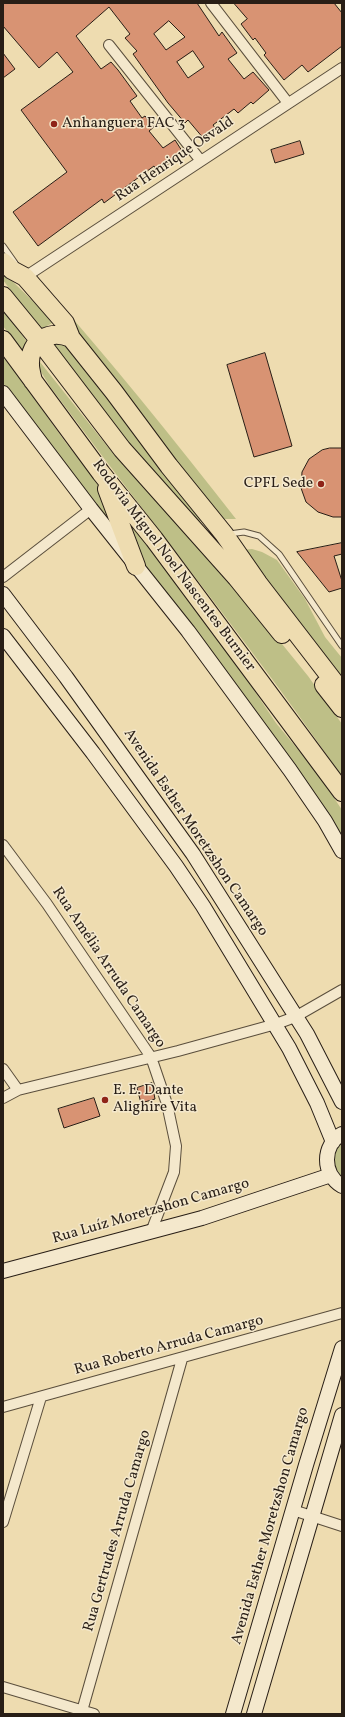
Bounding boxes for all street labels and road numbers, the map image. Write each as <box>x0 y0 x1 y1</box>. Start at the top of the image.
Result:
street label: Rua Henrique Osvald <box>112 114 238 206</box>
street label: Rodovia Miguel Noel Nascentes Burnier <box>87 457 259 675</box>
street label: Avenida Esther Moretzshon Camargo <box>119 726 271 940</box>
street label: Rua Amélia Arruda Camargo <box>47 884 169 1052</box>
street label: Rua Luíz Moretzshon Camargo <box>50 1175 252 1249</box>
street label: Rua Roberto Arruda Camargo <box>72 1312 266 1380</box>
street label: Avenida Esther Moretzshon Camargo <box>228 1405 314 1647</box>
street label: Rua Gertrudes Arruda Camargo <box>81 1428 155 1634</box>

